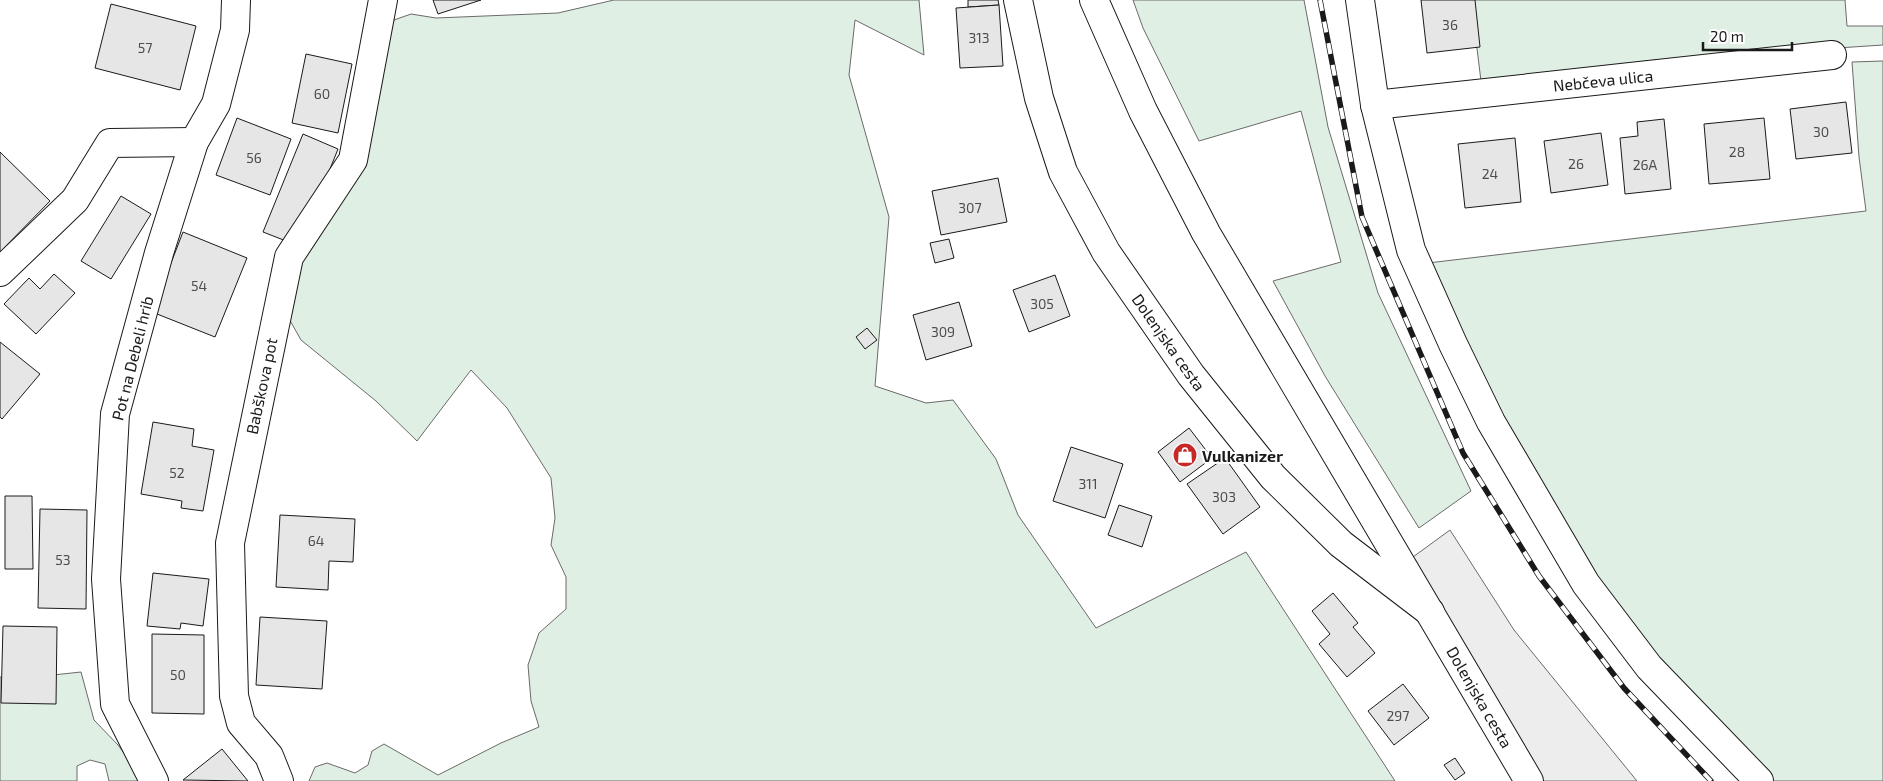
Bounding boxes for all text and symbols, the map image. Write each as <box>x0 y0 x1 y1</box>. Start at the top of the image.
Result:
house number: 36 <box>1442 16 1458 33</box>
scale bar <box>1703 20 1792 52</box>
text: 20 m <box>1710 27 1744 45</box>
house number: 313 <box>968 29 990 46</box>
house number: 57 <box>138 39 152 56</box>
street label: Nebčeva ulica <box>1552 65 1654 95</box>
house number: 60 <box>314 85 330 102</box>
house number: 30 <box>1813 123 1829 140</box>
house number: 28 <box>1729 143 1745 160</box>
house number: 56 <box>246 149 262 166</box>
house number: 26 <box>1568 155 1584 172</box>
house number: 26A <box>1633 156 1658 173</box>
house number: 24 <box>1482 165 1498 182</box>
house number: 307 <box>958 199 982 216</box>
house number: 54 <box>191 277 207 294</box>
street label: Dolenjska cesta <box>1128 290 1210 395</box>
street label: Pot na Debeli hrib <box>107 294 157 422</box>
house number: 305 <box>1030 295 1054 312</box>
house number: 309 <box>931 323 955 340</box>
street label: Babškova pot <box>242 336 280 436</box>
shop icon: Vulkanizer <box>1172 442 1198 468</box>
place label: Vulkanizer <box>1202 446 1283 465</box>
house number: 52 <box>169 464 185 481</box>
house number: 311 <box>1079 475 1097 492</box>
house number: 303 <box>1212 488 1236 505</box>
house number: 64 <box>308 532 324 549</box>
house number: 53 <box>55 551 71 568</box>
street label: Dolenjska cesta <box>1442 643 1517 752</box>
house number: 50 <box>170 666 186 683</box>
house number: 297 <box>1386 707 1410 724</box>

